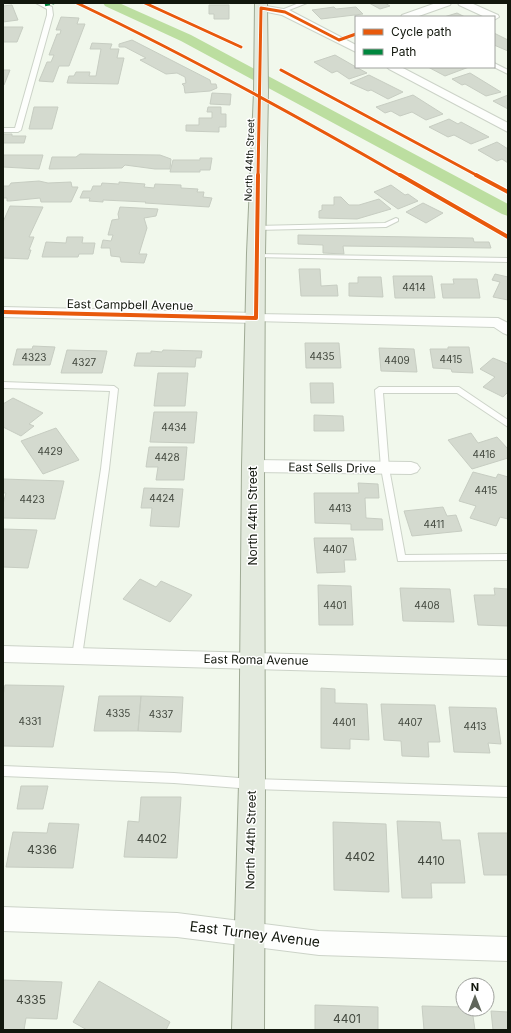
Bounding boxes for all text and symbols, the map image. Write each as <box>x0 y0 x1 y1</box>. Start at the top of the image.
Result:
legend <box>355 16 495 68</box>
text: Cycle path <box>391 24 452 39</box>
text: Path <box>391 44 416 59</box>
street label: North 44th Street <box>242 118 256 201</box>
house number: 4414 <box>402 281 426 293</box>
street label: East Campbell Avenue <box>67 296 193 313</box>
house number: 4435 <box>309 350 335 362</box>
house number: 4323 <box>22 351 46 363</box>
house number: 4415 <box>440 353 462 365</box>
house number: 4409 <box>384 354 410 366</box>
house number: 4327 <box>72 356 97 368</box>
house number: 4434 <box>161 421 187 433</box>
house number: 4429 <box>37 445 63 457</box>
house number: 4416 <box>473 448 496 460</box>
house number: 4428 <box>154 451 180 463</box>
street label: East Sells Drive <box>288 459 376 476</box>
street label: North 44th Street <box>245 466 260 566</box>
house number: 4415 <box>475 484 497 496</box>
house number: 4424 <box>149 492 175 504</box>
house number: 4423 <box>19 493 45 505</box>
house number: 4413 <box>329 502 351 514</box>
house number: 4411 <box>424 518 444 530</box>
house number: 4407 <box>323 543 348 555</box>
house number: 4401 <box>323 599 347 611</box>
house number: 4408 <box>414 599 440 611</box>
street label: East Roma Avenue <box>203 651 309 668</box>
house number: 4335 <box>106 707 130 719</box>
house number: 4337 <box>149 708 174 720</box>
house number: 4331 <box>19 715 41 727</box>
house number: 4401 <box>332 716 356 728</box>
house number: 4407 <box>398 716 423 728</box>
house number: 4413 <box>464 720 486 732</box>
street label: North 44th Street <box>242 790 259 890</box>
house number: 4402 <box>137 831 167 846</box>
house number: 4336 <box>27 842 57 857</box>
house number: 4402 <box>345 849 375 864</box>
house number: 4410 <box>417 853 445 868</box>
street label: East Turney Avenue <box>189 917 321 950</box>
north arrow <box>455 977 495 1017</box>
text: N <box>471 980 479 994</box>
house number: 4335 <box>16 992 46 1007</box>
house number: 4401 <box>333 1011 361 1026</box>

